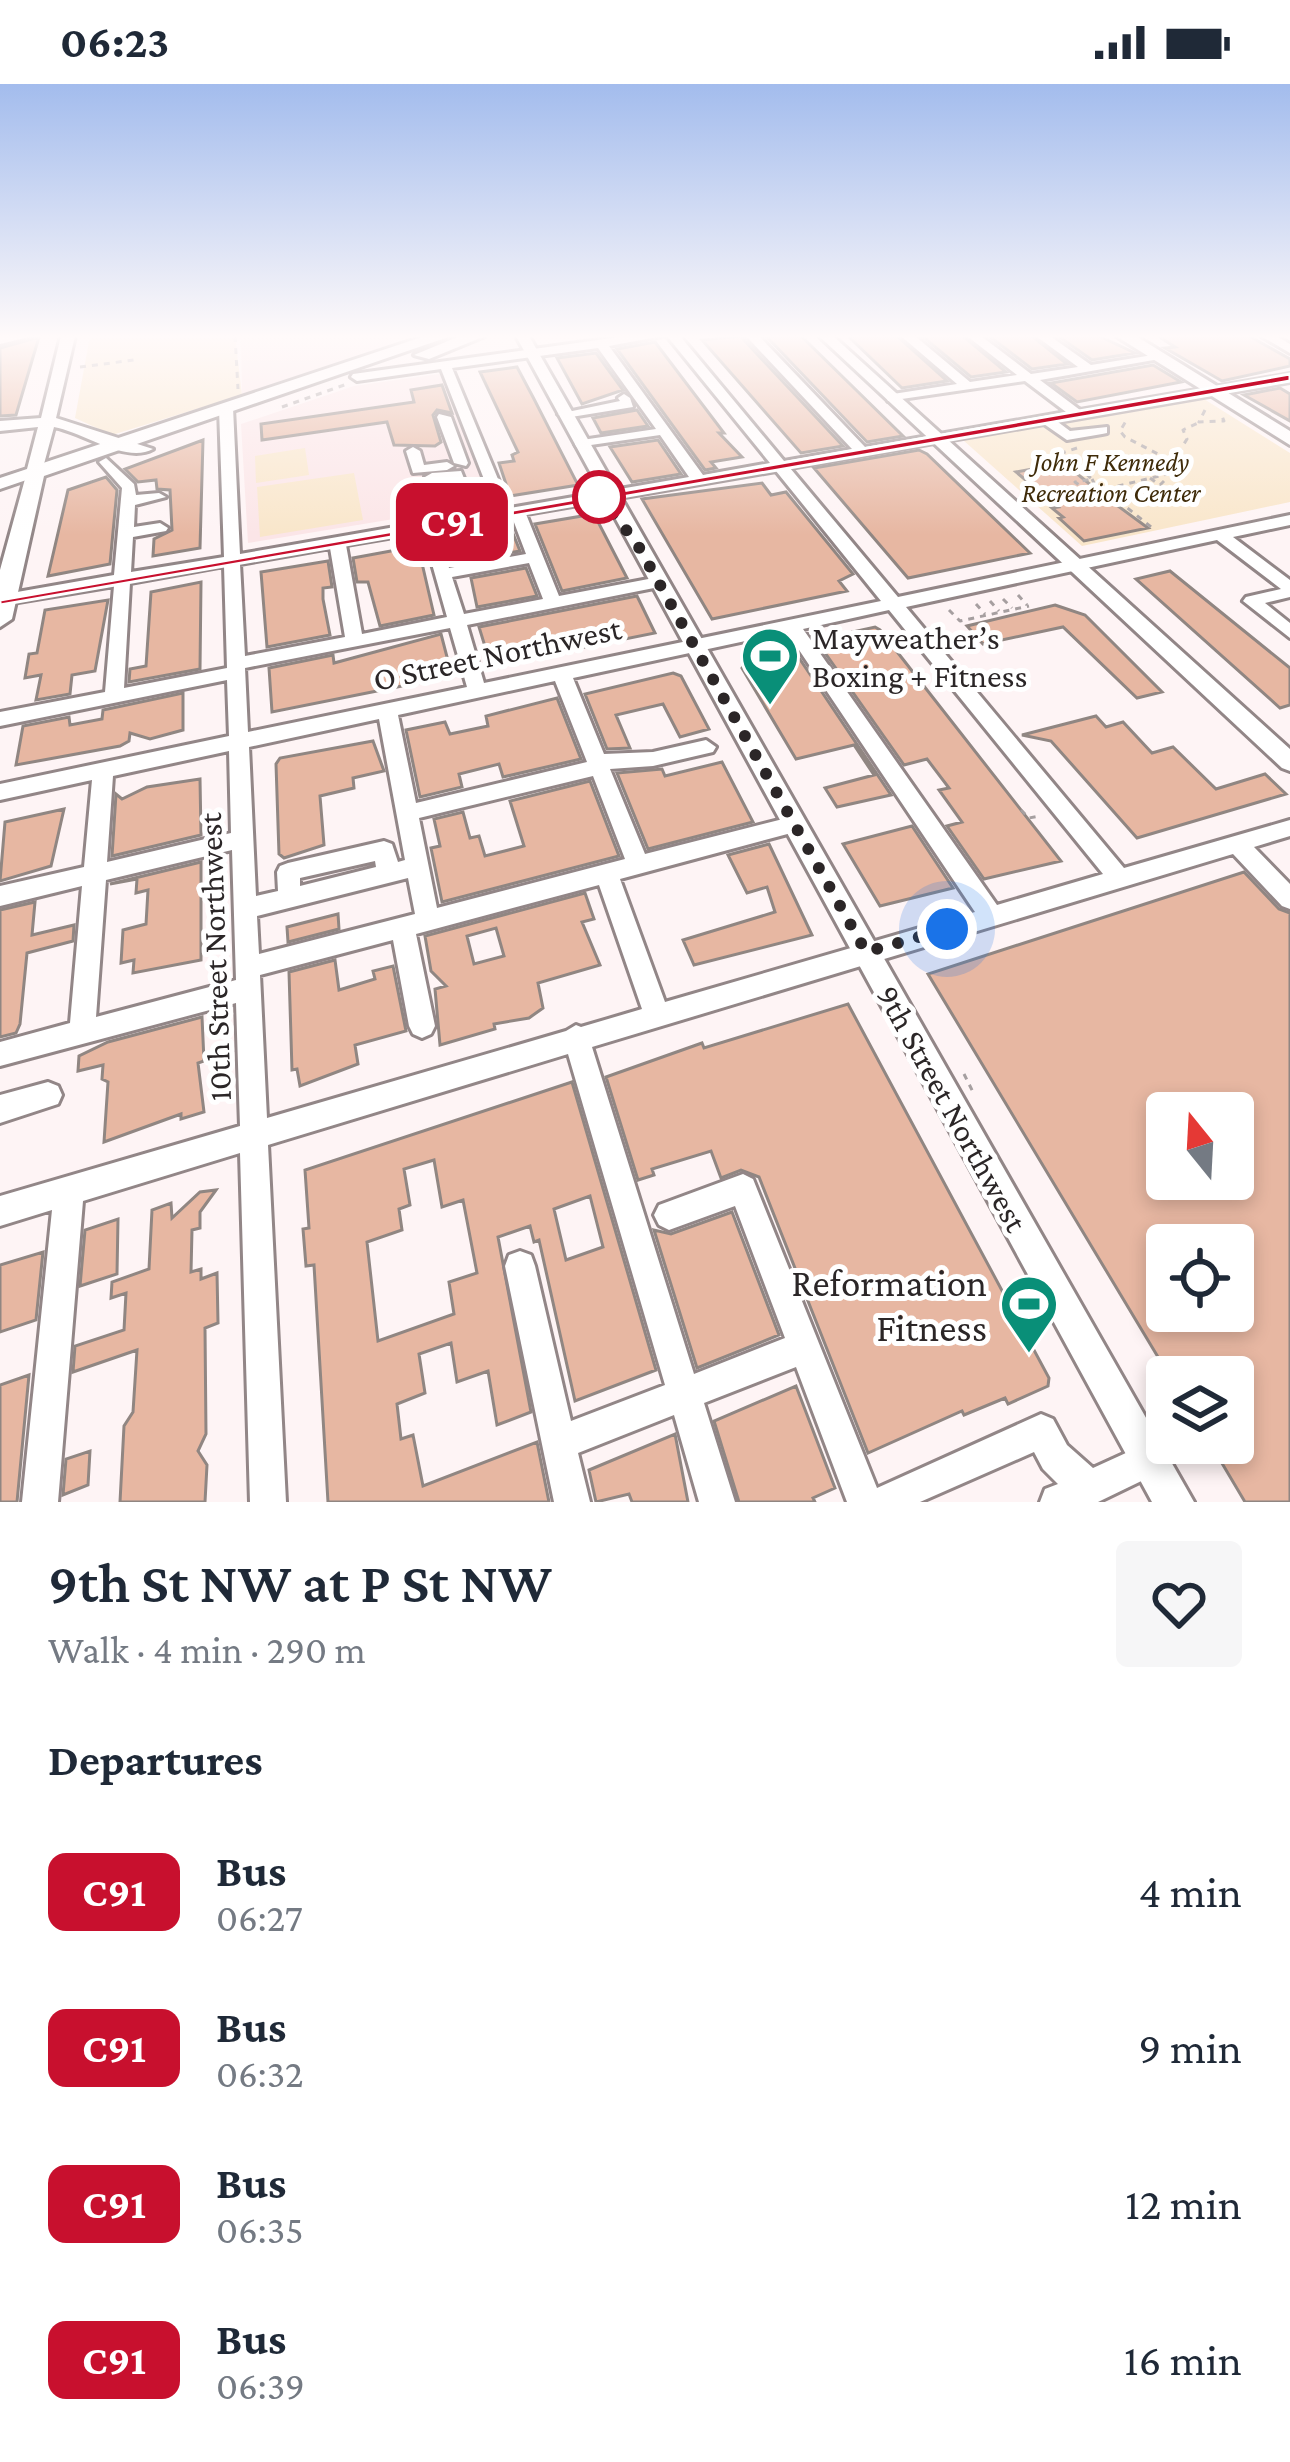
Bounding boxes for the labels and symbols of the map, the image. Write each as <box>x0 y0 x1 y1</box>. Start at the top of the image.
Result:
park label: John F Kennedy Recreation Center <box>1021 447 1202 508</box>
unlabelled marker <box>574 472 624 522</box>
line badge: C91 <box>383 483 521 561</box>
street label: O Street Northwest <box>370 609 625 698</box>
place label: Mayweather’s Boxing + Fitness <box>812 619 1027 694</box>
sports icon: Mayweather’s Boxing + Fitness <box>739 625 801 707</box>
street label: 10th Street Northwest <box>191 811 238 1102</box>
your location <box>917 899 977 959</box>
street label: 9th Street Northwest <box>870 979 1036 1239</box>
north arrow <box>1146 1092 1254 1200</box>
place label: Reformation Fitness <box>791 1261 987 1349</box>
sports icon: Reformation Fitness <box>998 1273 1060 1355</box>

